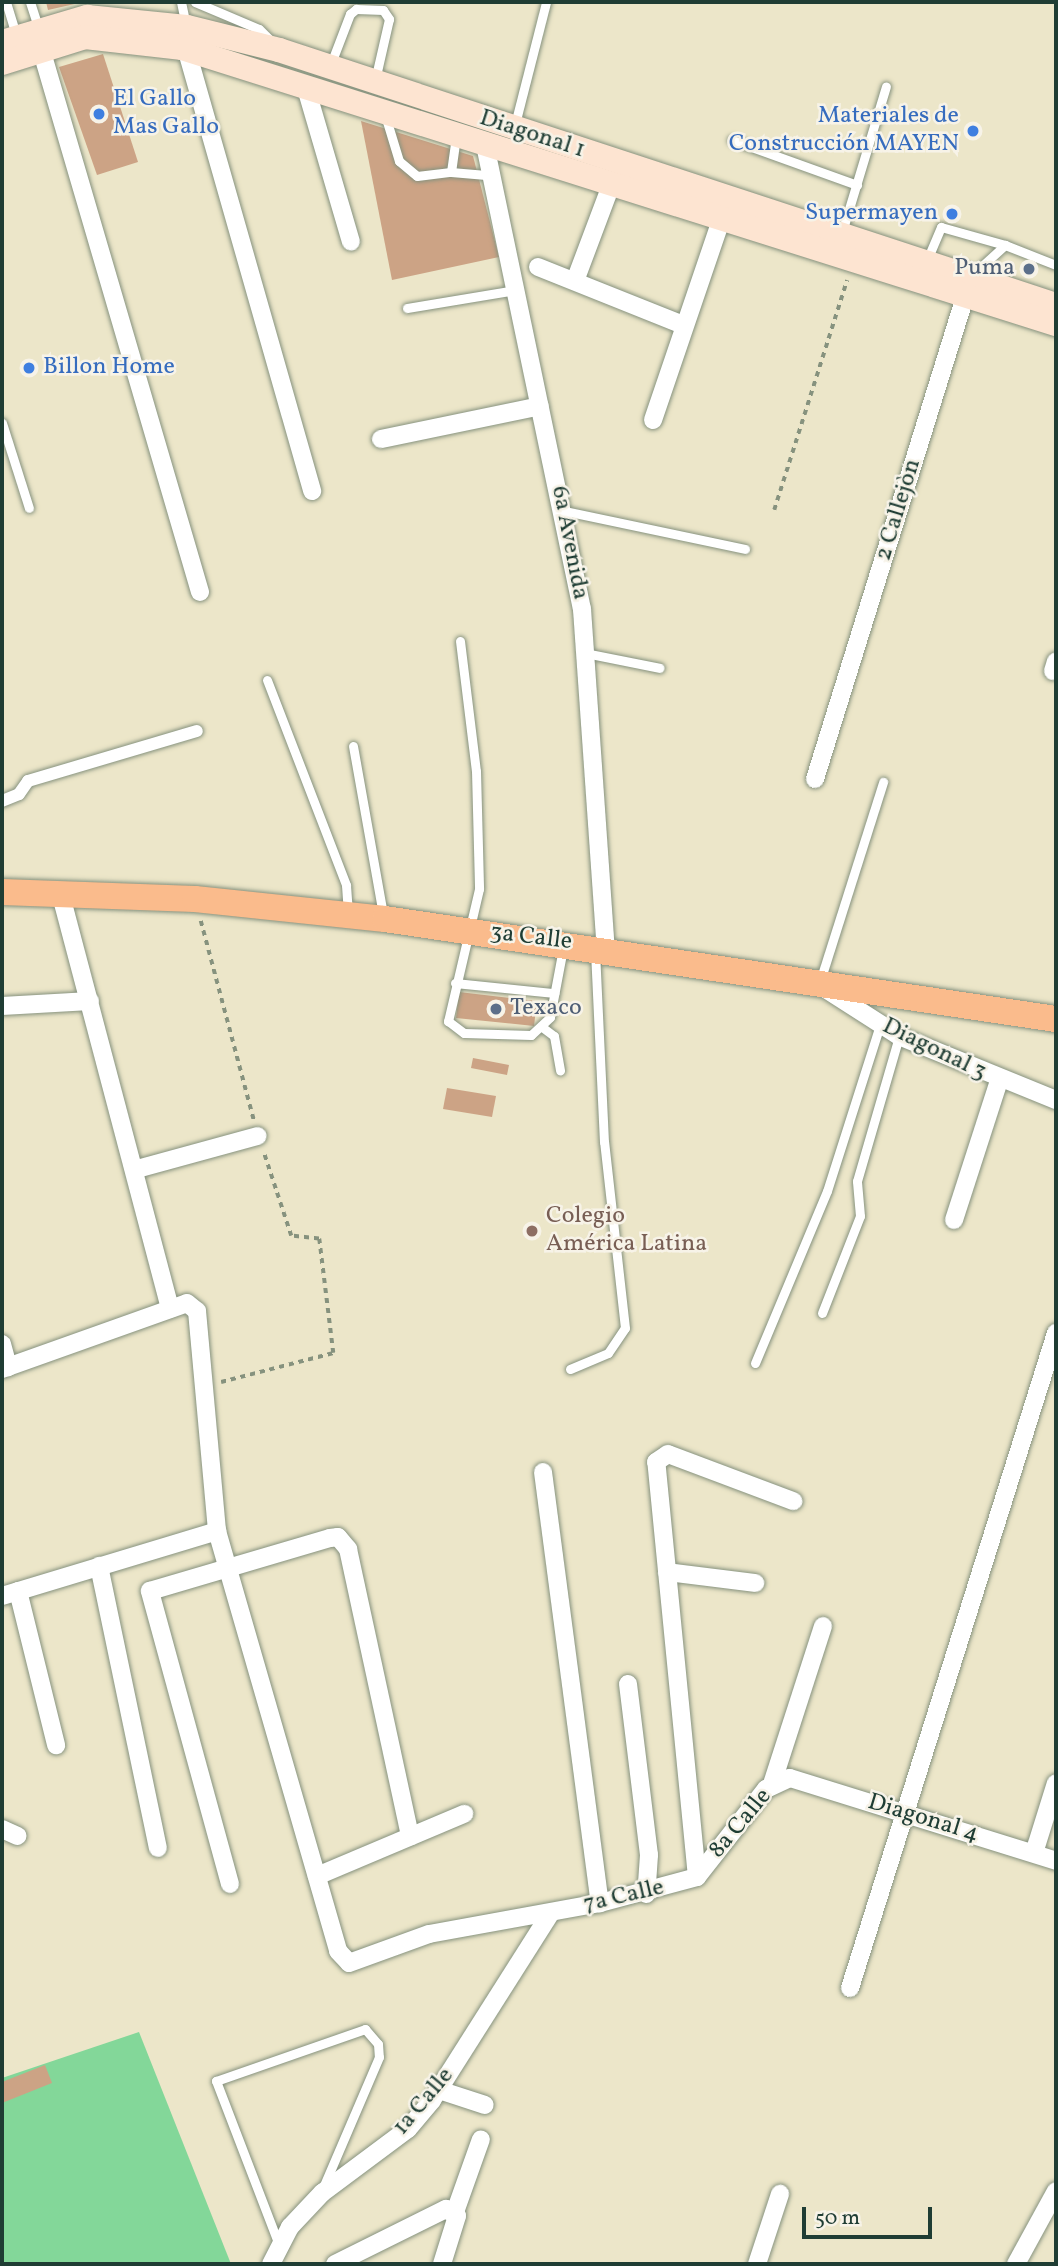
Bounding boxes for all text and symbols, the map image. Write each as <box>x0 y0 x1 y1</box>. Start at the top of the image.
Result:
place label: El Gallo Mas Gallo <box>113 86 219 142</box>
place label: Materiales de Construcción MAYEN <box>729 103 959 159</box>
street label: Diagonal 1 <box>476 104 588 166</box>
marker: El Gallo Mas Gallo <box>91 106 107 122</box>
marker: Materiales de Construcción MAYEN <box>965 123 981 139</box>
place label: Supermayen <box>805 200 938 228</box>
marker: Supermayen <box>944 206 960 222</box>
place label: Puma <box>954 255 1015 283</box>
marker: Puma <box>1021 261 1037 277</box>
place label: Billon Home <box>43 354 175 382</box>
marker: Billon Home <box>21 360 37 376</box>
street label: 2 Callejòn <box>870 456 928 564</box>
street label: 6a Avenida <box>544 484 594 602</box>
street label: 3a Calle <box>488 919 574 957</box>
place label: Texaco <box>510 995 582 1023</box>
marker: Texaco <box>488 1001 504 1017</box>
street label: Diagonal 3 <box>877 1012 991 1088</box>
place label: Colegio América Latina <box>546 1203 707 1259</box>
marker: Colegio América Latina <box>524 1223 540 1239</box>
street label: 8a Calle <box>704 1783 778 1865</box>
street label: Diagonal 4 <box>864 1789 982 1849</box>
street label: 7a Calle <box>581 1874 667 1920</box>
street label: 1a Calle <box>387 2062 461 2142</box>
scale bar <box>806 2192 936 2236</box>
text: 50 m <box>815 2204 860 2233</box>

